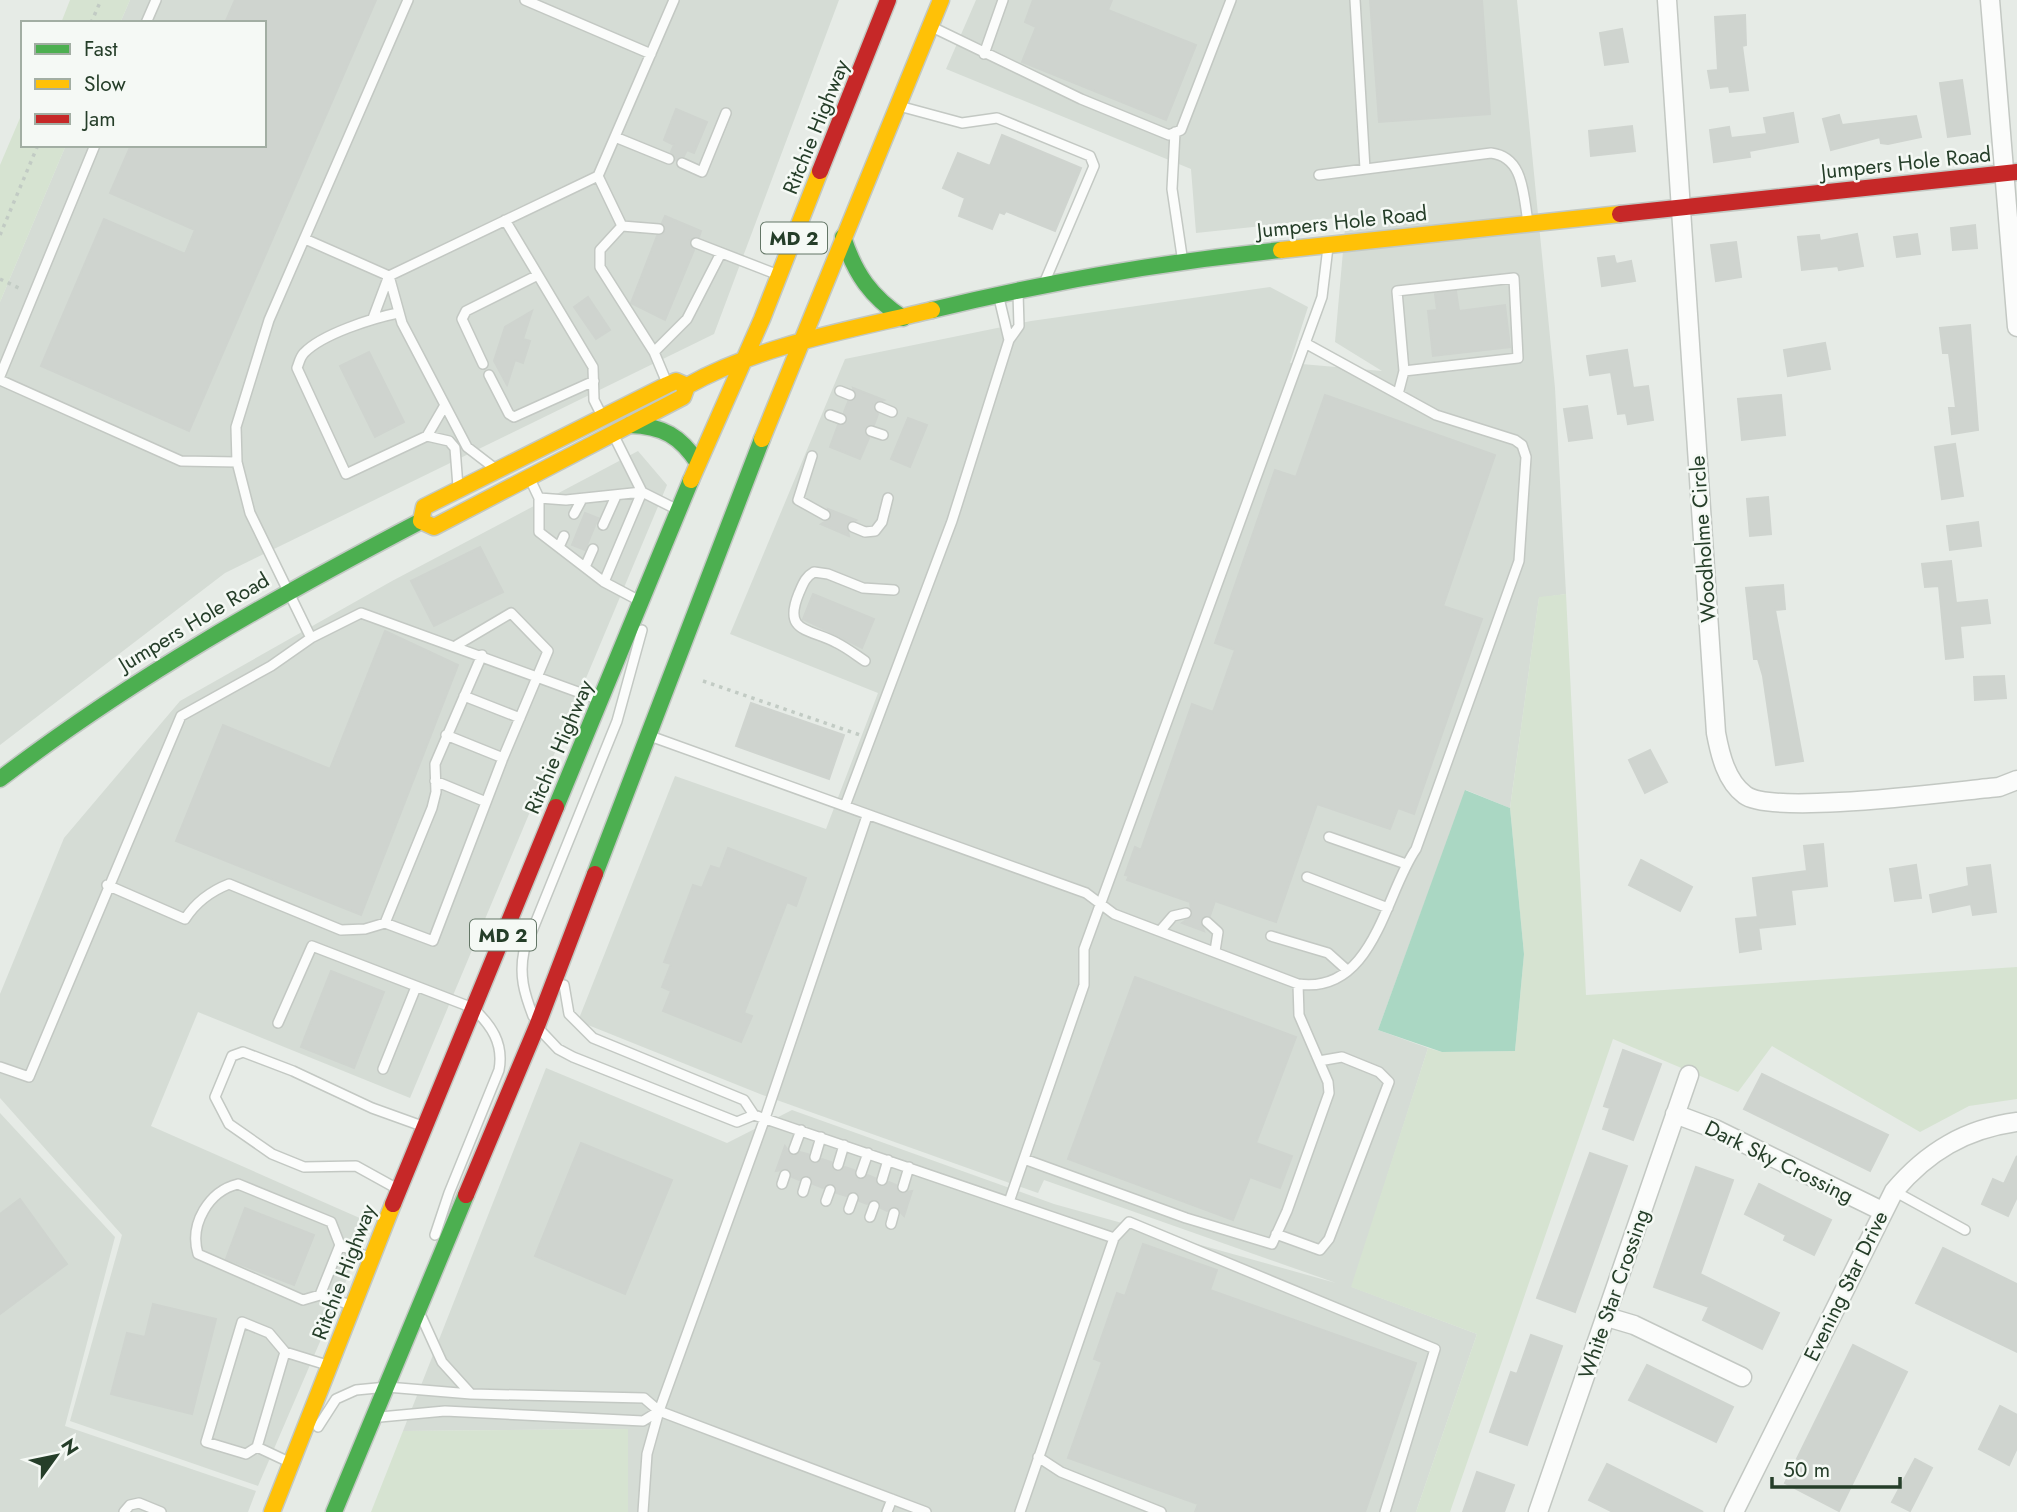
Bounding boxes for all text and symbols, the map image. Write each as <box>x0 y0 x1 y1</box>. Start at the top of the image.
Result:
legend <box>21 21 266 147</box>
text: Fast <box>84 34 117 64</box>
street label: Ritchie Highway <box>775 54 857 199</box>
text: Slow <box>84 69 126 99</box>
text: Jam <box>81 104 116 134</box>
street label: Jumpers Hole Road <box>1816 139 1993 187</box>
street label: Jumpers Hole Road <box>1252 198 1429 246</box>
road number: MD 2 <box>761 222 827 254</box>
street label: Woodholme Circle <box>1682 454 1724 623</box>
street label: Jumpers Hole Road <box>110 565 275 680</box>
street label: Ritchie Highway <box>517 675 601 819</box>
road number: MD 2 <box>470 920 536 951</box>
street label: Dark Sky Crossing <box>1700 1113 1858 1211</box>
street label: Ritchie Highway <box>304 1199 384 1344</box>
street label: White Star Crossing <box>1571 1205 1657 1383</box>
street label: Evening Star Drive <box>1797 1206 1895 1366</box>
north arrow <box>21 1421 91 1491</box>
text: N <box>54 1433 85 1461</box>
scale bar <box>1772 1446 1900 1490</box>
text: 50 m <box>1783 1455 1830 1485</box>

